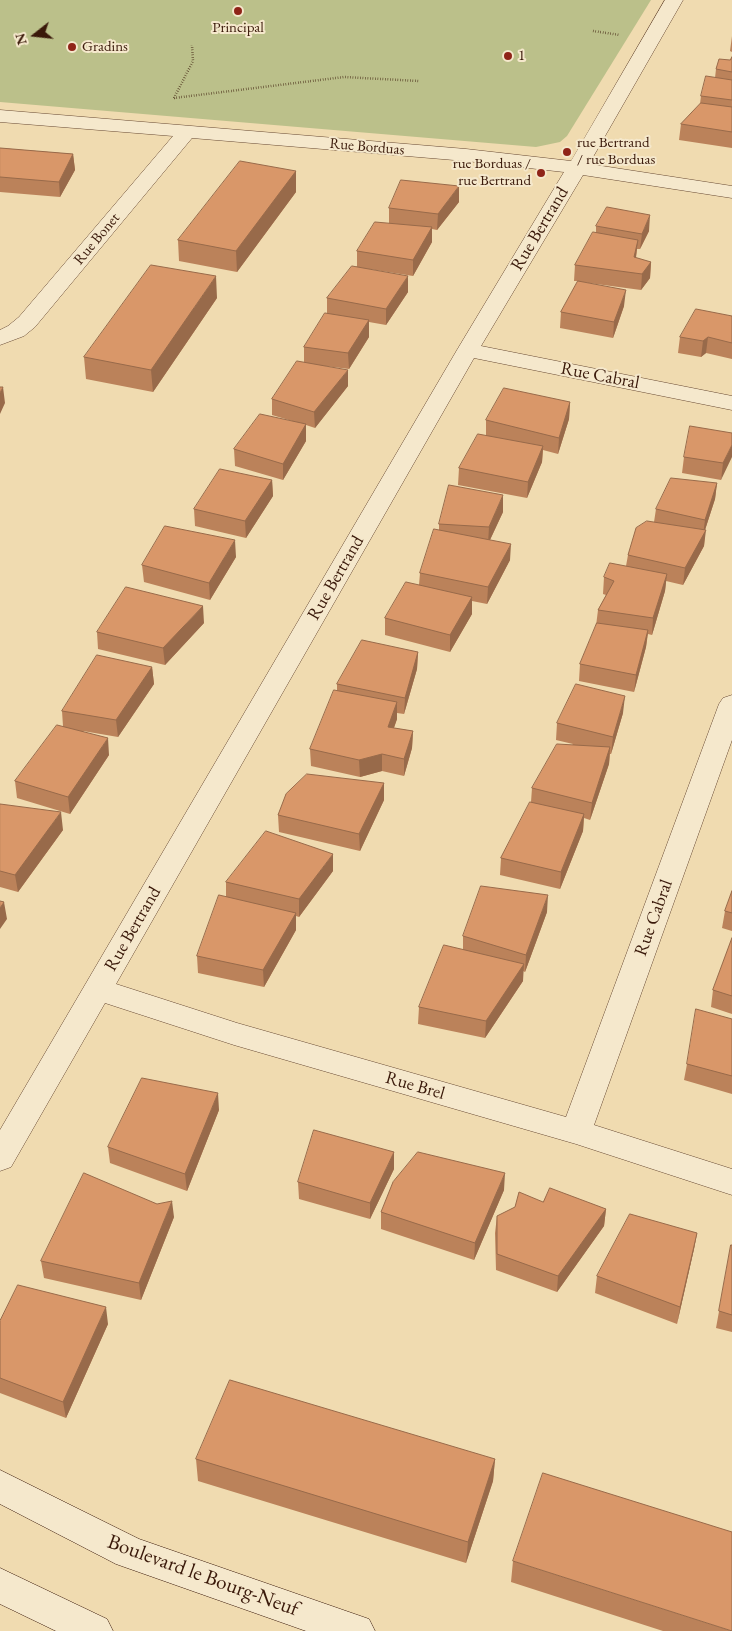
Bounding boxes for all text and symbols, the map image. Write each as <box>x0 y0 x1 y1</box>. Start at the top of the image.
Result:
marker: Principal <box>232 5 244 17</box>
north arrow <box>10 10 60 60</box>
place label: Principal <box>212 19 264 37</box>
text: N <box>10 31 31 47</box>
place label: Gradins <box>82 38 128 56</box>
marker: Gradins <box>66 41 78 53</box>
place label: 1 <box>518 47 525 65</box>
marker: 1 <box>502 50 514 62</box>
place label: rue Bertrand / rue Borduas <box>577 134 655 169</box>
street label: Rue Borduas <box>329 135 405 159</box>
marker: rue Bertrand / rue Borduas <box>561 146 573 158</box>
place label: rue Borduas / rue Bertrand <box>453 155 531 190</box>
marker: rue Borduas / rue Bertrand <box>535 167 547 179</box>
street label: Rue Bertrand <box>507 183 573 275</box>
street label: Rue Bonet <box>70 209 124 269</box>
street label: Rue Cabral <box>559 358 641 394</box>
street label: Rue Bertrand <box>303 532 369 624</box>
street label: Rue Cabral <box>630 877 678 959</box>
street label: Rue Bertrand <box>100 883 166 975</box>
street label: Rue Brel <box>383 1067 447 1105</box>
street label: Boulevard le Bourg-Neuf <box>104 1530 302 1622</box>

